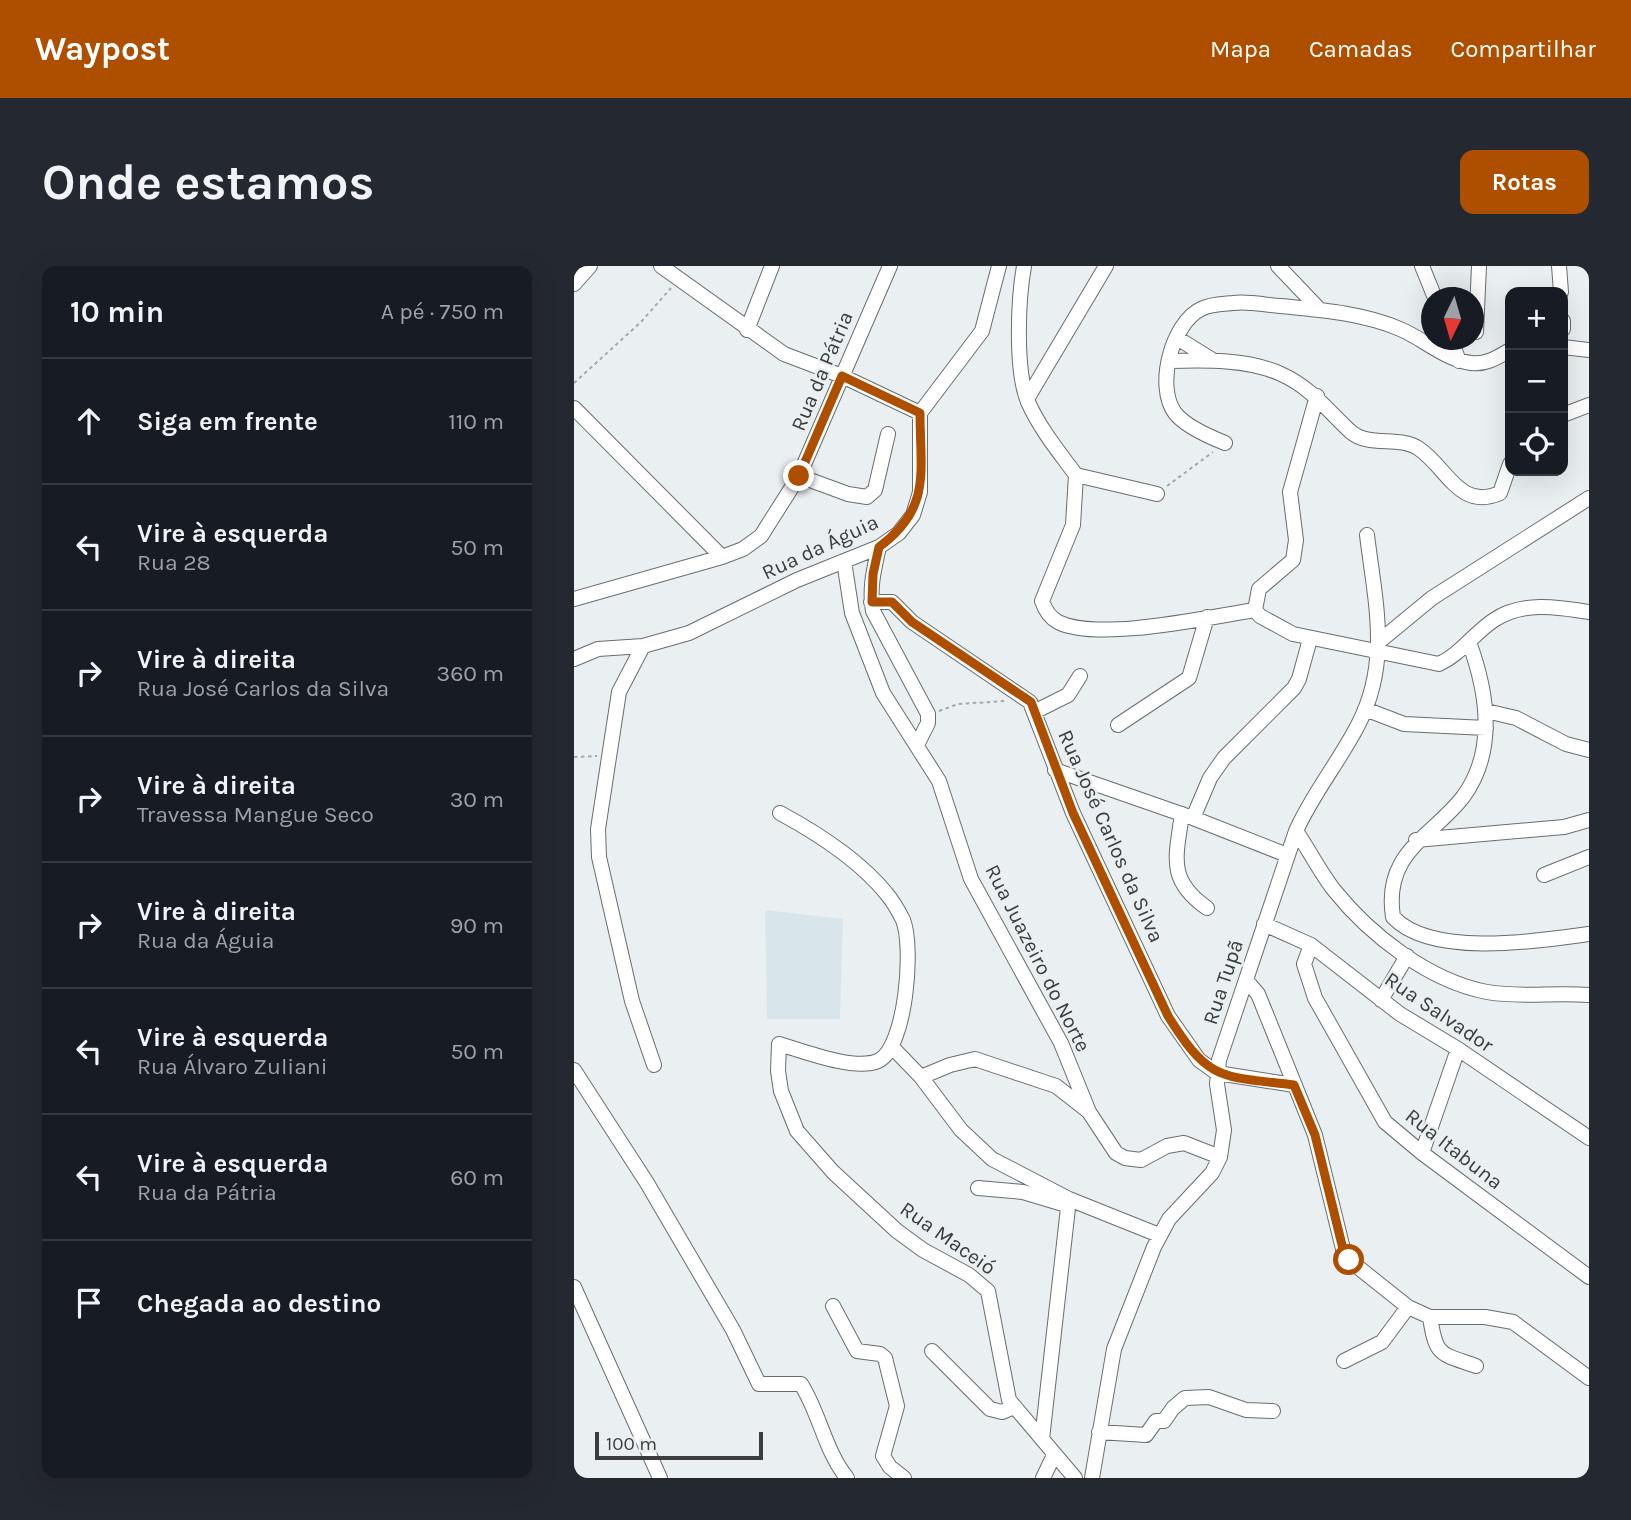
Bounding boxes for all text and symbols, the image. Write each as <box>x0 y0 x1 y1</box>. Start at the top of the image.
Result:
text: Waypost <box>35 30 170 68</box>
text: Mapa <box>1210 35 1271 63</box>
text: Camadas <box>1309 35 1413 63</box>
text: Compartilhar <box>1451 35 1596 63</box>
button: Rotas <box>1460 150 1589 214</box>
text: Onde estamos <box>42 154 374 211</box>
north arrow <box>1421 287 1484 350</box>
map controls <box>1505 287 1568 476</box>
button: + <box>1505 287 1568 350</box>
text: 10 min <box>70 294 164 330</box>
text: A pé · 750 m <box>381 298 504 325</box>
street label: Rua da Pátria <box>786 308 858 434</box>
button: − <box>1505 350 1568 413</box>
icon: ahead <box>70 402 108 440</box>
text: Siga em frente <box>137 406 318 437</box>
text: 110 m <box>448 408 504 435</box>
button: locate <box>1505 413 1568 476</box>
route end <box>783 460 814 491</box>
street label: Rua da Águia <box>758 510 882 584</box>
text: Vire à esquerda <box>137 518 328 549</box>
icon: left <box>70 528 108 566</box>
text: 50 m <box>450 534 504 561</box>
text: Rua 28 <box>137 549 211 576</box>
text: Vire à direita <box>137 644 296 675</box>
icon: right <box>70 654 108 692</box>
text: 360 m <box>437 660 504 687</box>
text: Rua José Carlos da Silva <box>137 675 389 702</box>
street label: Rua José Carlos da Silva <box>1053 726 1169 946</box>
text: Vire à direita <box>137 770 296 801</box>
icon: right <box>70 780 108 818</box>
text: 30 m <box>450 786 504 813</box>
text: Travessa Mangue Seco <box>137 801 374 828</box>
street label: Rua Juazeiro do Norte <box>980 860 1096 1056</box>
text: Vire à direita <box>137 896 296 927</box>
icon: right <box>70 906 108 944</box>
text: 90 m <box>450 912 504 939</box>
text: Rua da Águia <box>137 927 275 954</box>
street label: Rua Tupã <box>1198 937 1248 1027</box>
street label: Rua Salvador <box>1380 967 1498 1057</box>
text: Vire à esquerda <box>137 1022 328 1053</box>
icon: left <box>70 1032 108 1070</box>
text: 50 m <box>450 1038 504 1065</box>
text: Rua Álvaro Zuliani <box>137 1053 328 1080</box>
street label: Rua Itabuna <box>1401 1104 1507 1194</box>
text: Vire à esquerda <box>137 1148 328 1179</box>
icon: left <box>70 1158 108 1196</box>
text: 60 m <box>450 1164 504 1191</box>
text: Rua da Pátria <box>137 1179 277 1206</box>
street label: Rua Maceió <box>896 1196 1000 1280</box>
route start <box>1333 1244 1364 1275</box>
icon: arrive <box>70 1284 108 1322</box>
text: Chegada ao destino <box>137 1288 381 1319</box>
scale bar <box>595 1429 763 1461</box>
text: 100 m <box>606 1433 657 1455</box>

